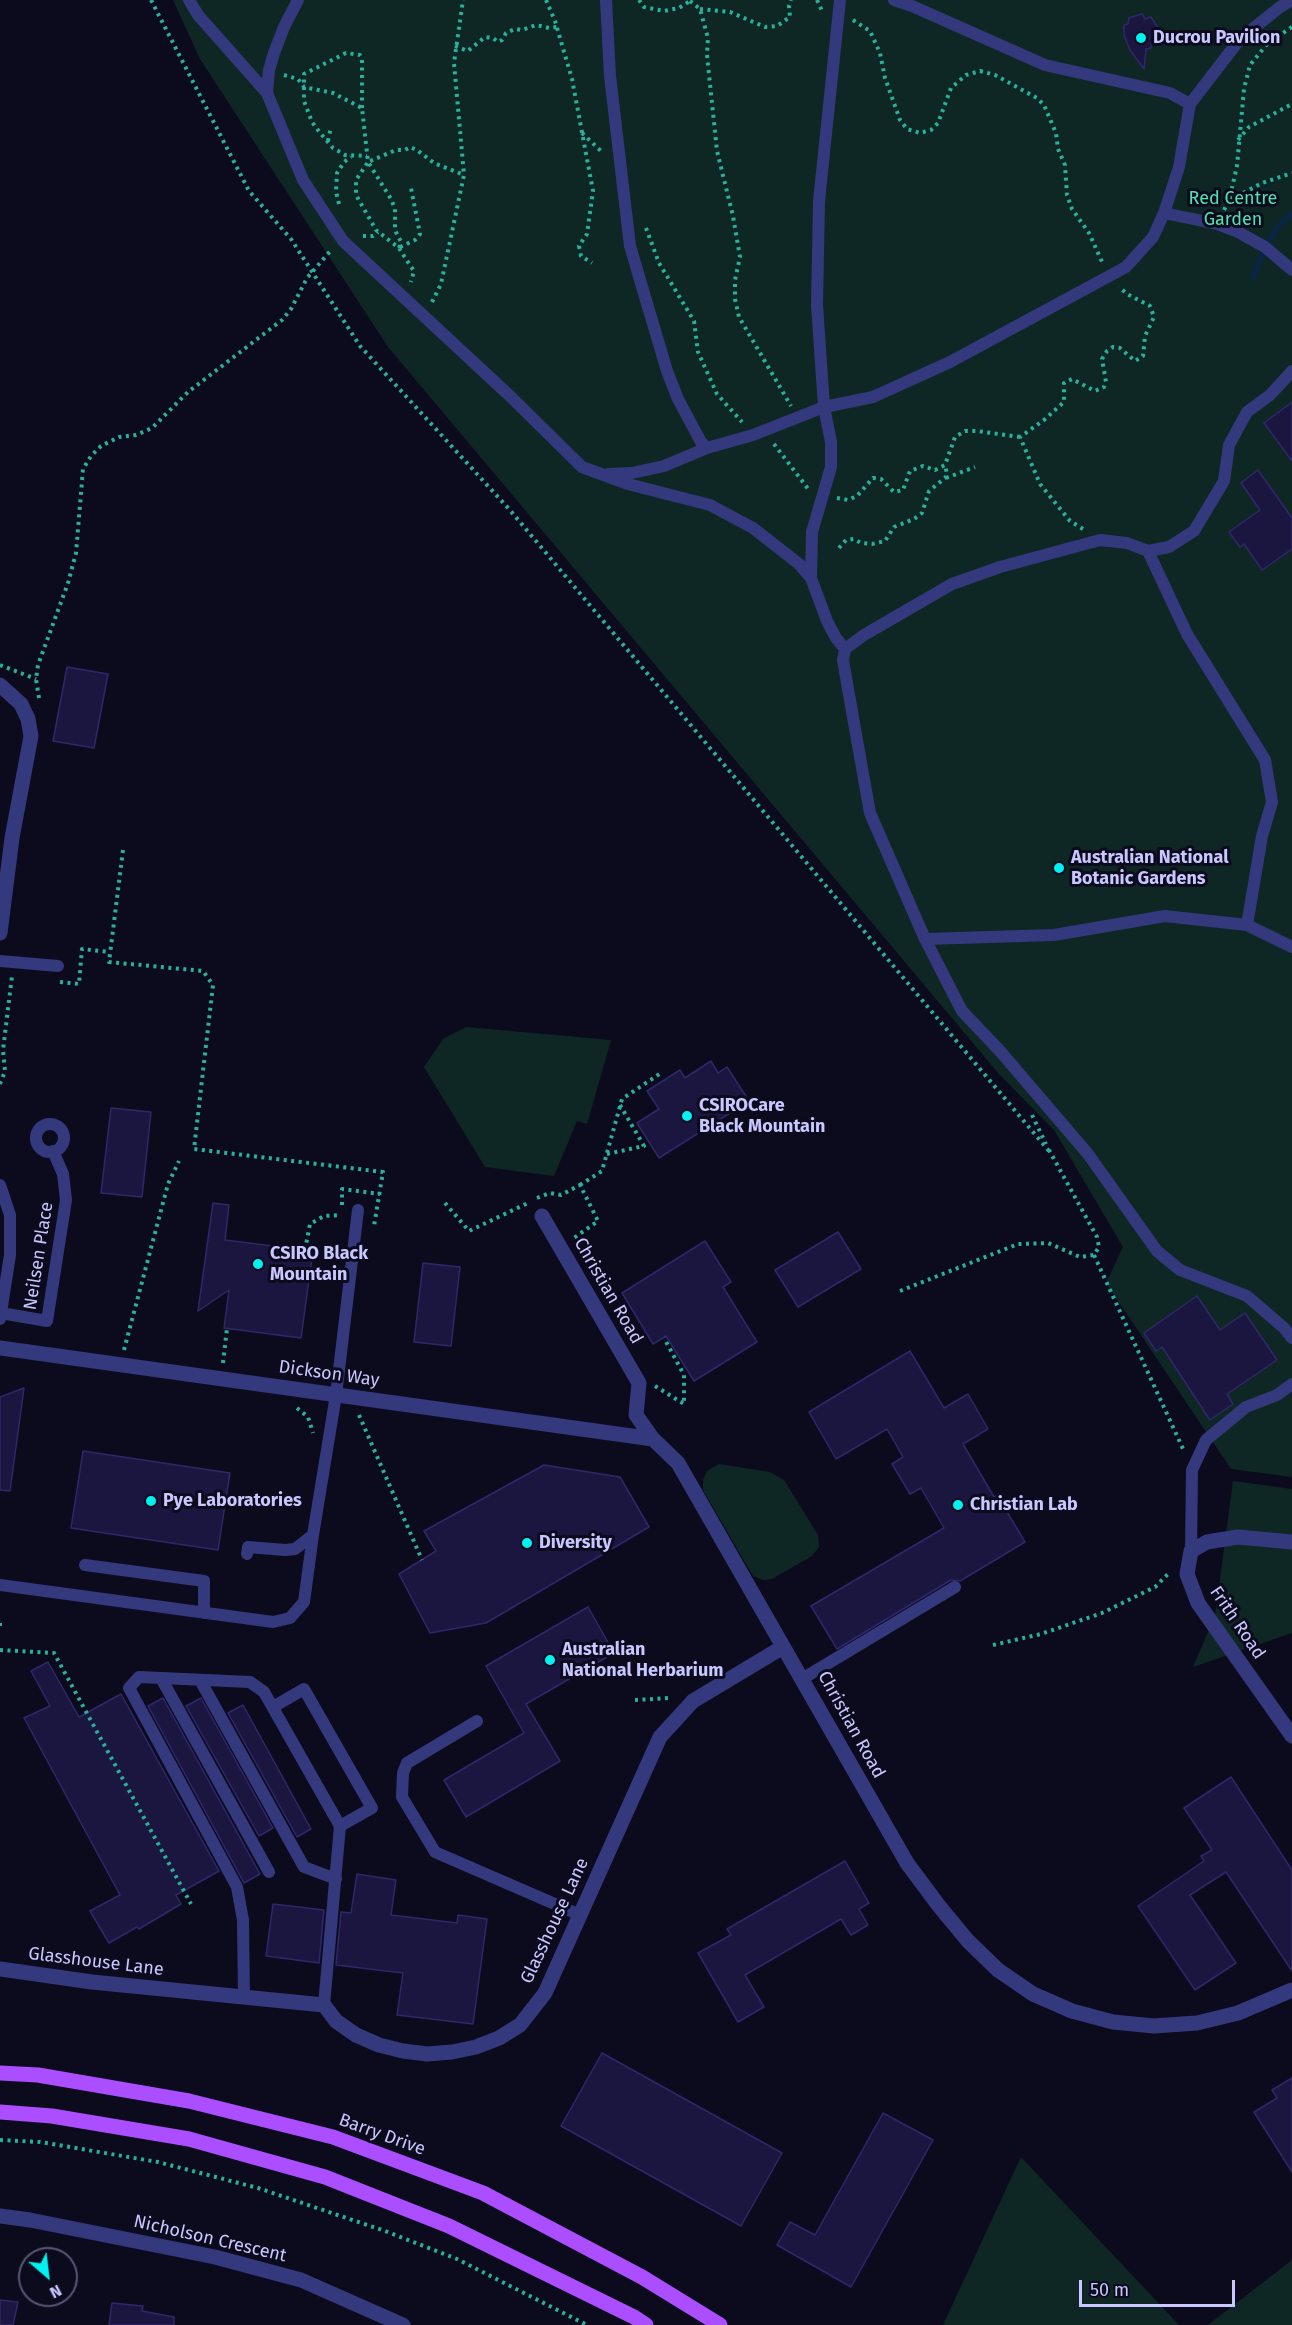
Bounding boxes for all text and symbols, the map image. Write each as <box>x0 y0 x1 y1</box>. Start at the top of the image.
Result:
place label: Ducrou Pavilion <box>1153 27 1280 49</box>
marker: Ducrou Pavilion <box>1134 31 1148 45</box>
park label: Red Centre Garden <box>1189 188 1277 230</box>
place label: Australian National Botanic Gardens <box>1071 847 1229 890</box>
marker: Australian National Botanic Gardens <box>1052 861 1066 875</box>
place label: CSIROCare Black Mountain <box>699 1095 825 1138</box>
marker: CSIROCare Black Mountain <box>680 1109 694 1123</box>
street label: Neilsen Place <box>20 1200 58 1312</box>
street label: Christian Road <box>569 1234 647 1348</box>
place label: CSIRO Black Mountain <box>270 1243 368 1286</box>
marker: CSIRO Black Mountain <box>251 1257 265 1271</box>
street label: Dickson Way <box>277 1356 381 1392</box>
place label: Pye Laboratories <box>163 1490 302 1512</box>
marker: Pye Laboratories <box>144 1494 158 1508</box>
place label: Christian Lab <box>970 1494 1078 1516</box>
marker: Christian Lab <box>951 1498 965 1512</box>
place label: Diversity <box>539 1532 612 1554</box>
marker: Diversity <box>520 1536 534 1550</box>
street label: Frith Road <box>1205 1582 1269 1664</box>
place label: Australian National Herbarium <box>562 1639 723 1682</box>
marker: Australian National Herbarium <box>543 1653 557 1667</box>
street label: Christian Road <box>813 1668 889 1782</box>
street label: Glasshouse Lane <box>516 1855 594 1987</box>
street label: Glasshouse Lane <box>27 1943 165 1981</box>
street label: Barry Drive <box>336 2109 428 2161</box>
street label: Nicholson Crescent <box>132 2211 288 2267</box>
north arrow <box>18 2247 78 2307</box>
scale bar <box>1082 2268 1238 2306</box>
text: 50 m <box>1090 2279 1129 2301</box>
text: N <box>47 2281 65 2302</box>

